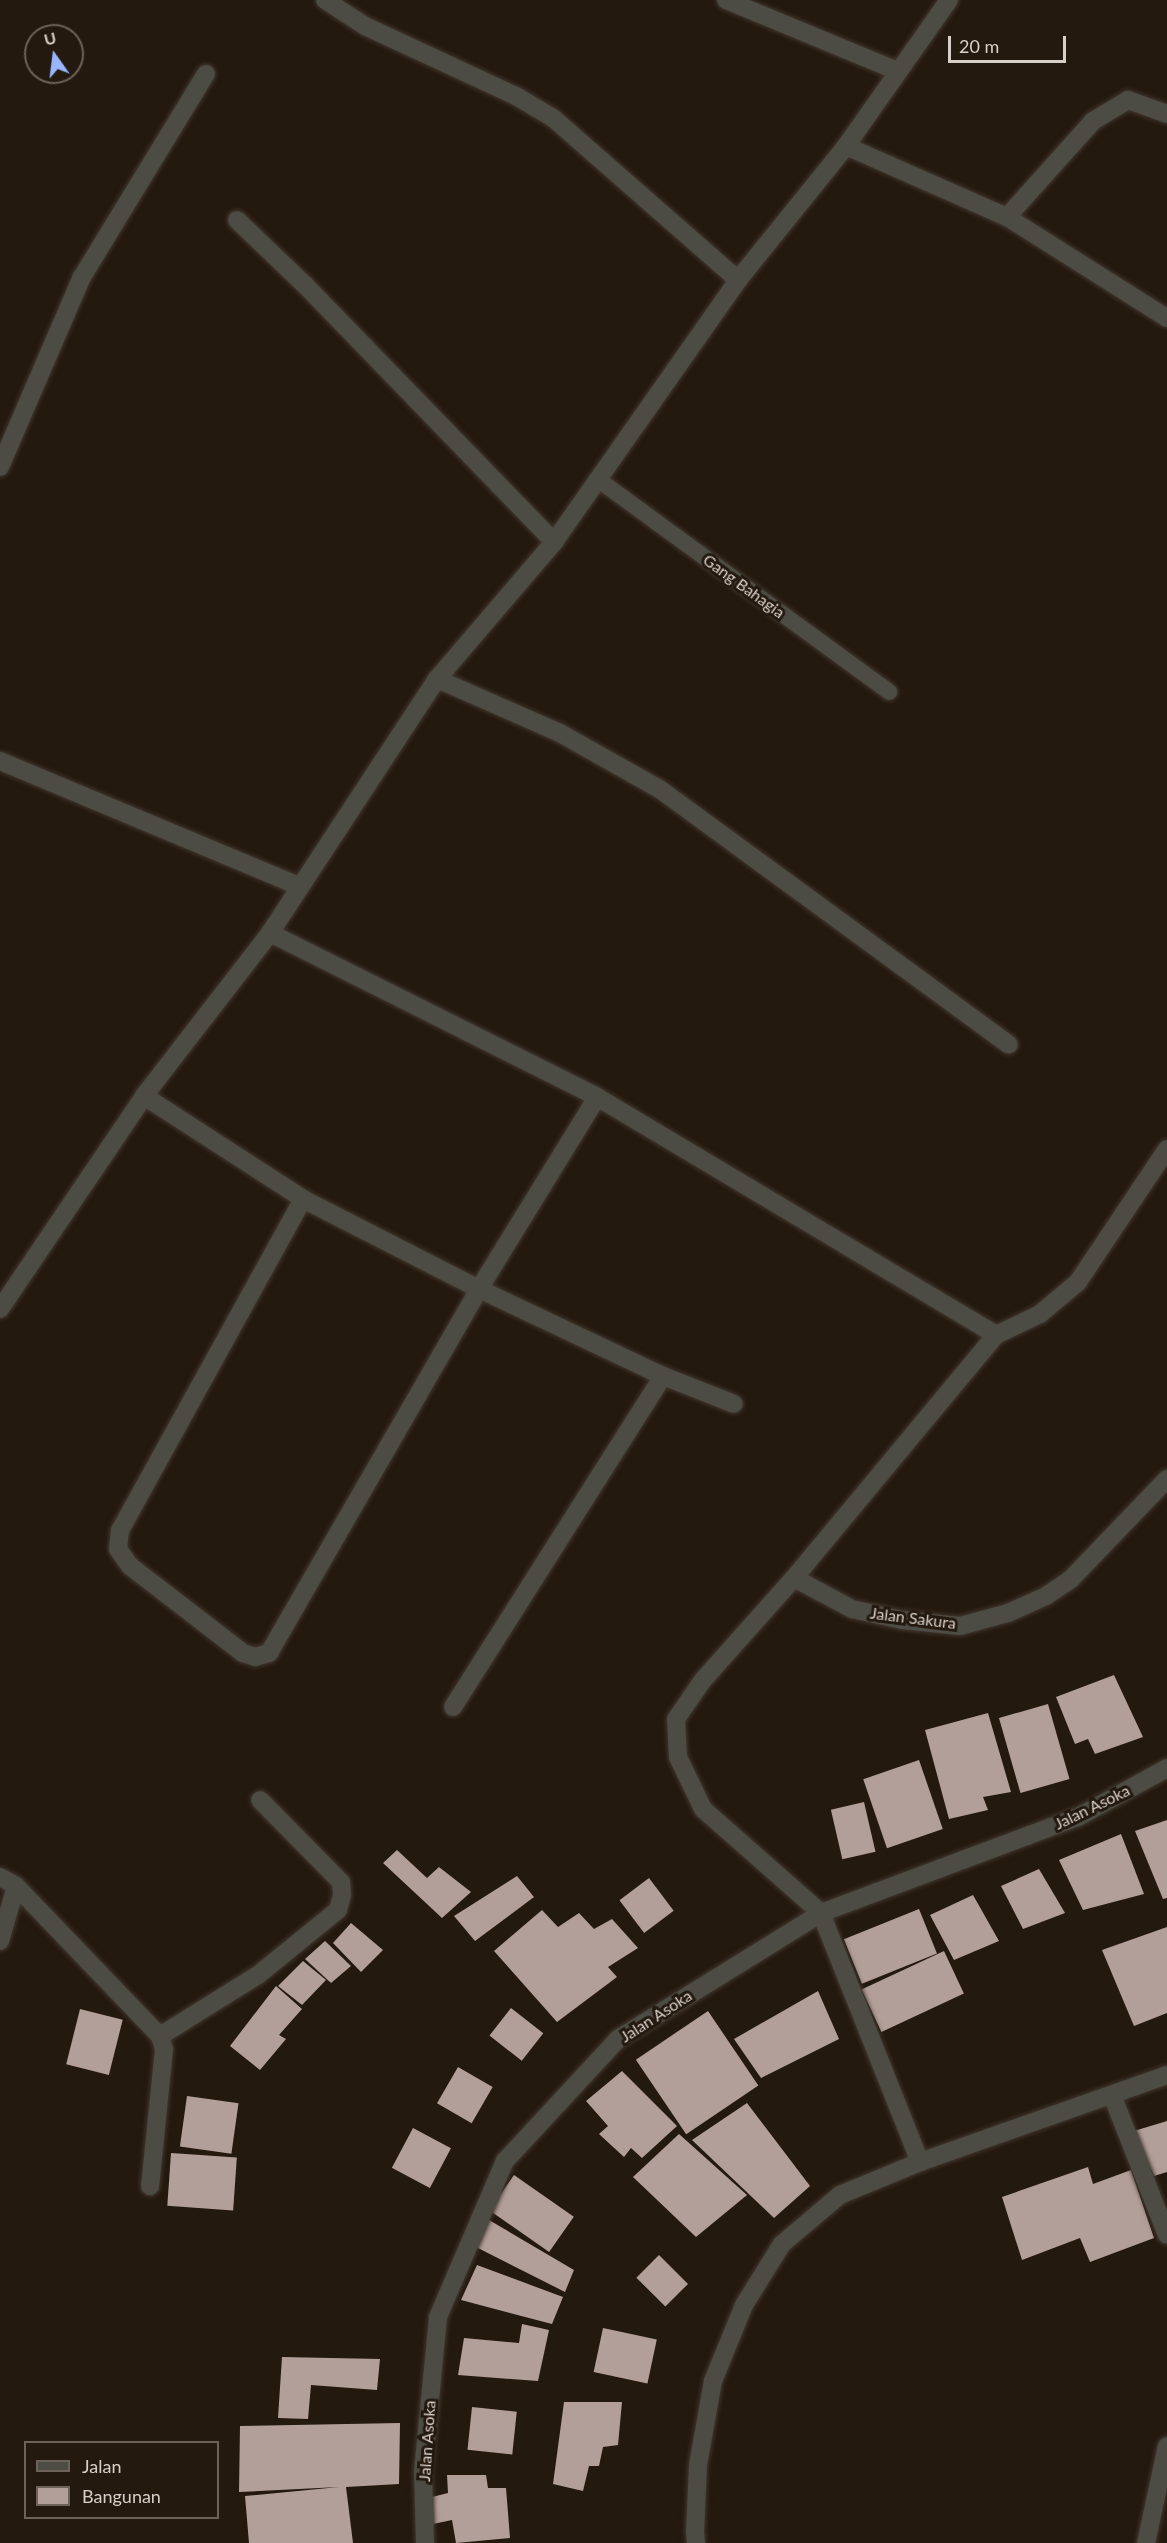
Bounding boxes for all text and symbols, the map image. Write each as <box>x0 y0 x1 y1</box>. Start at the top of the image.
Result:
north arrow <box>24 24 84 84</box>
scale bar <box>951 24 1070 62</box>
text: U <box>42 27 58 49</box>
text: 20 m <box>959 35 999 57</box>
street label: Gang Bahagia <box>699 550 789 622</box>
street label: Jalan Sakura <box>869 1603 957 1633</box>
street label: Jalan Asoka <box>1051 1780 1133 1834</box>
street label: Jalan Asoka <box>616 1986 696 2046</box>
street label: Jalan Asoka <box>415 2399 439 2483</box>
legend <box>24 2441 219 2519</box>
text: Jalan <box>82 2455 121 2477</box>
text: Bangunan <box>82 2485 161 2507</box>

